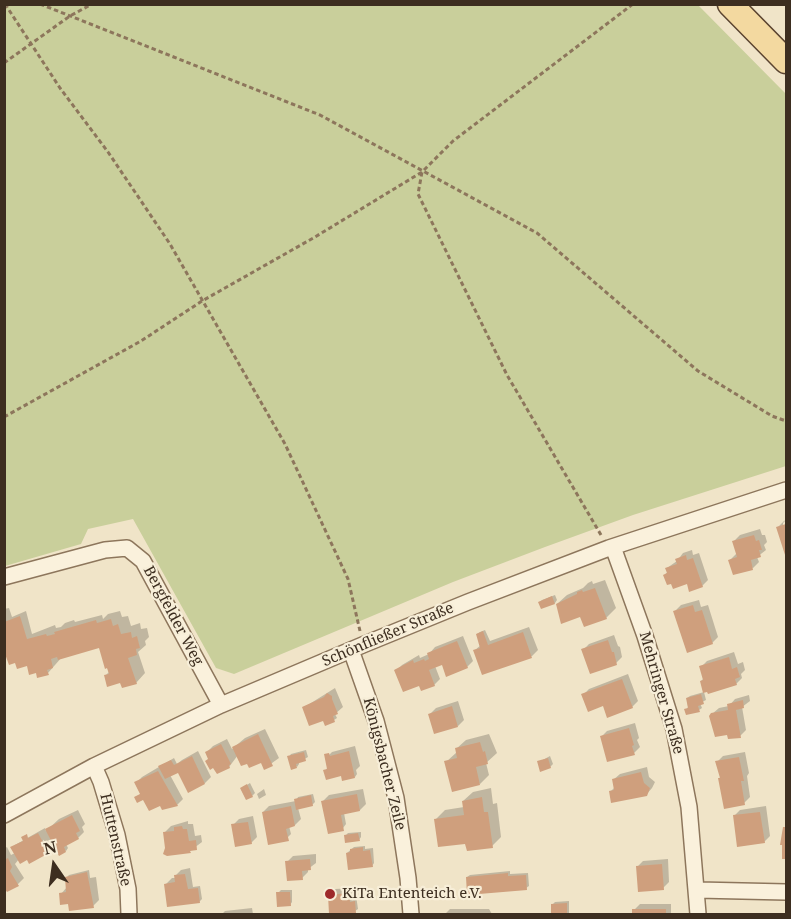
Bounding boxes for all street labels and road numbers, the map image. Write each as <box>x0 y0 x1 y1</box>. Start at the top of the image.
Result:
street label: Bergfelder Weg <box>139 563 207 669</box>
street label: Schönfließer Straße <box>319 599 457 671</box>
street label: Mehringer Straße <box>635 630 687 756</box>
street label: Königsbacher Zeile <box>359 696 409 832</box>
street label: Huttenstraße <box>96 792 134 888</box>

